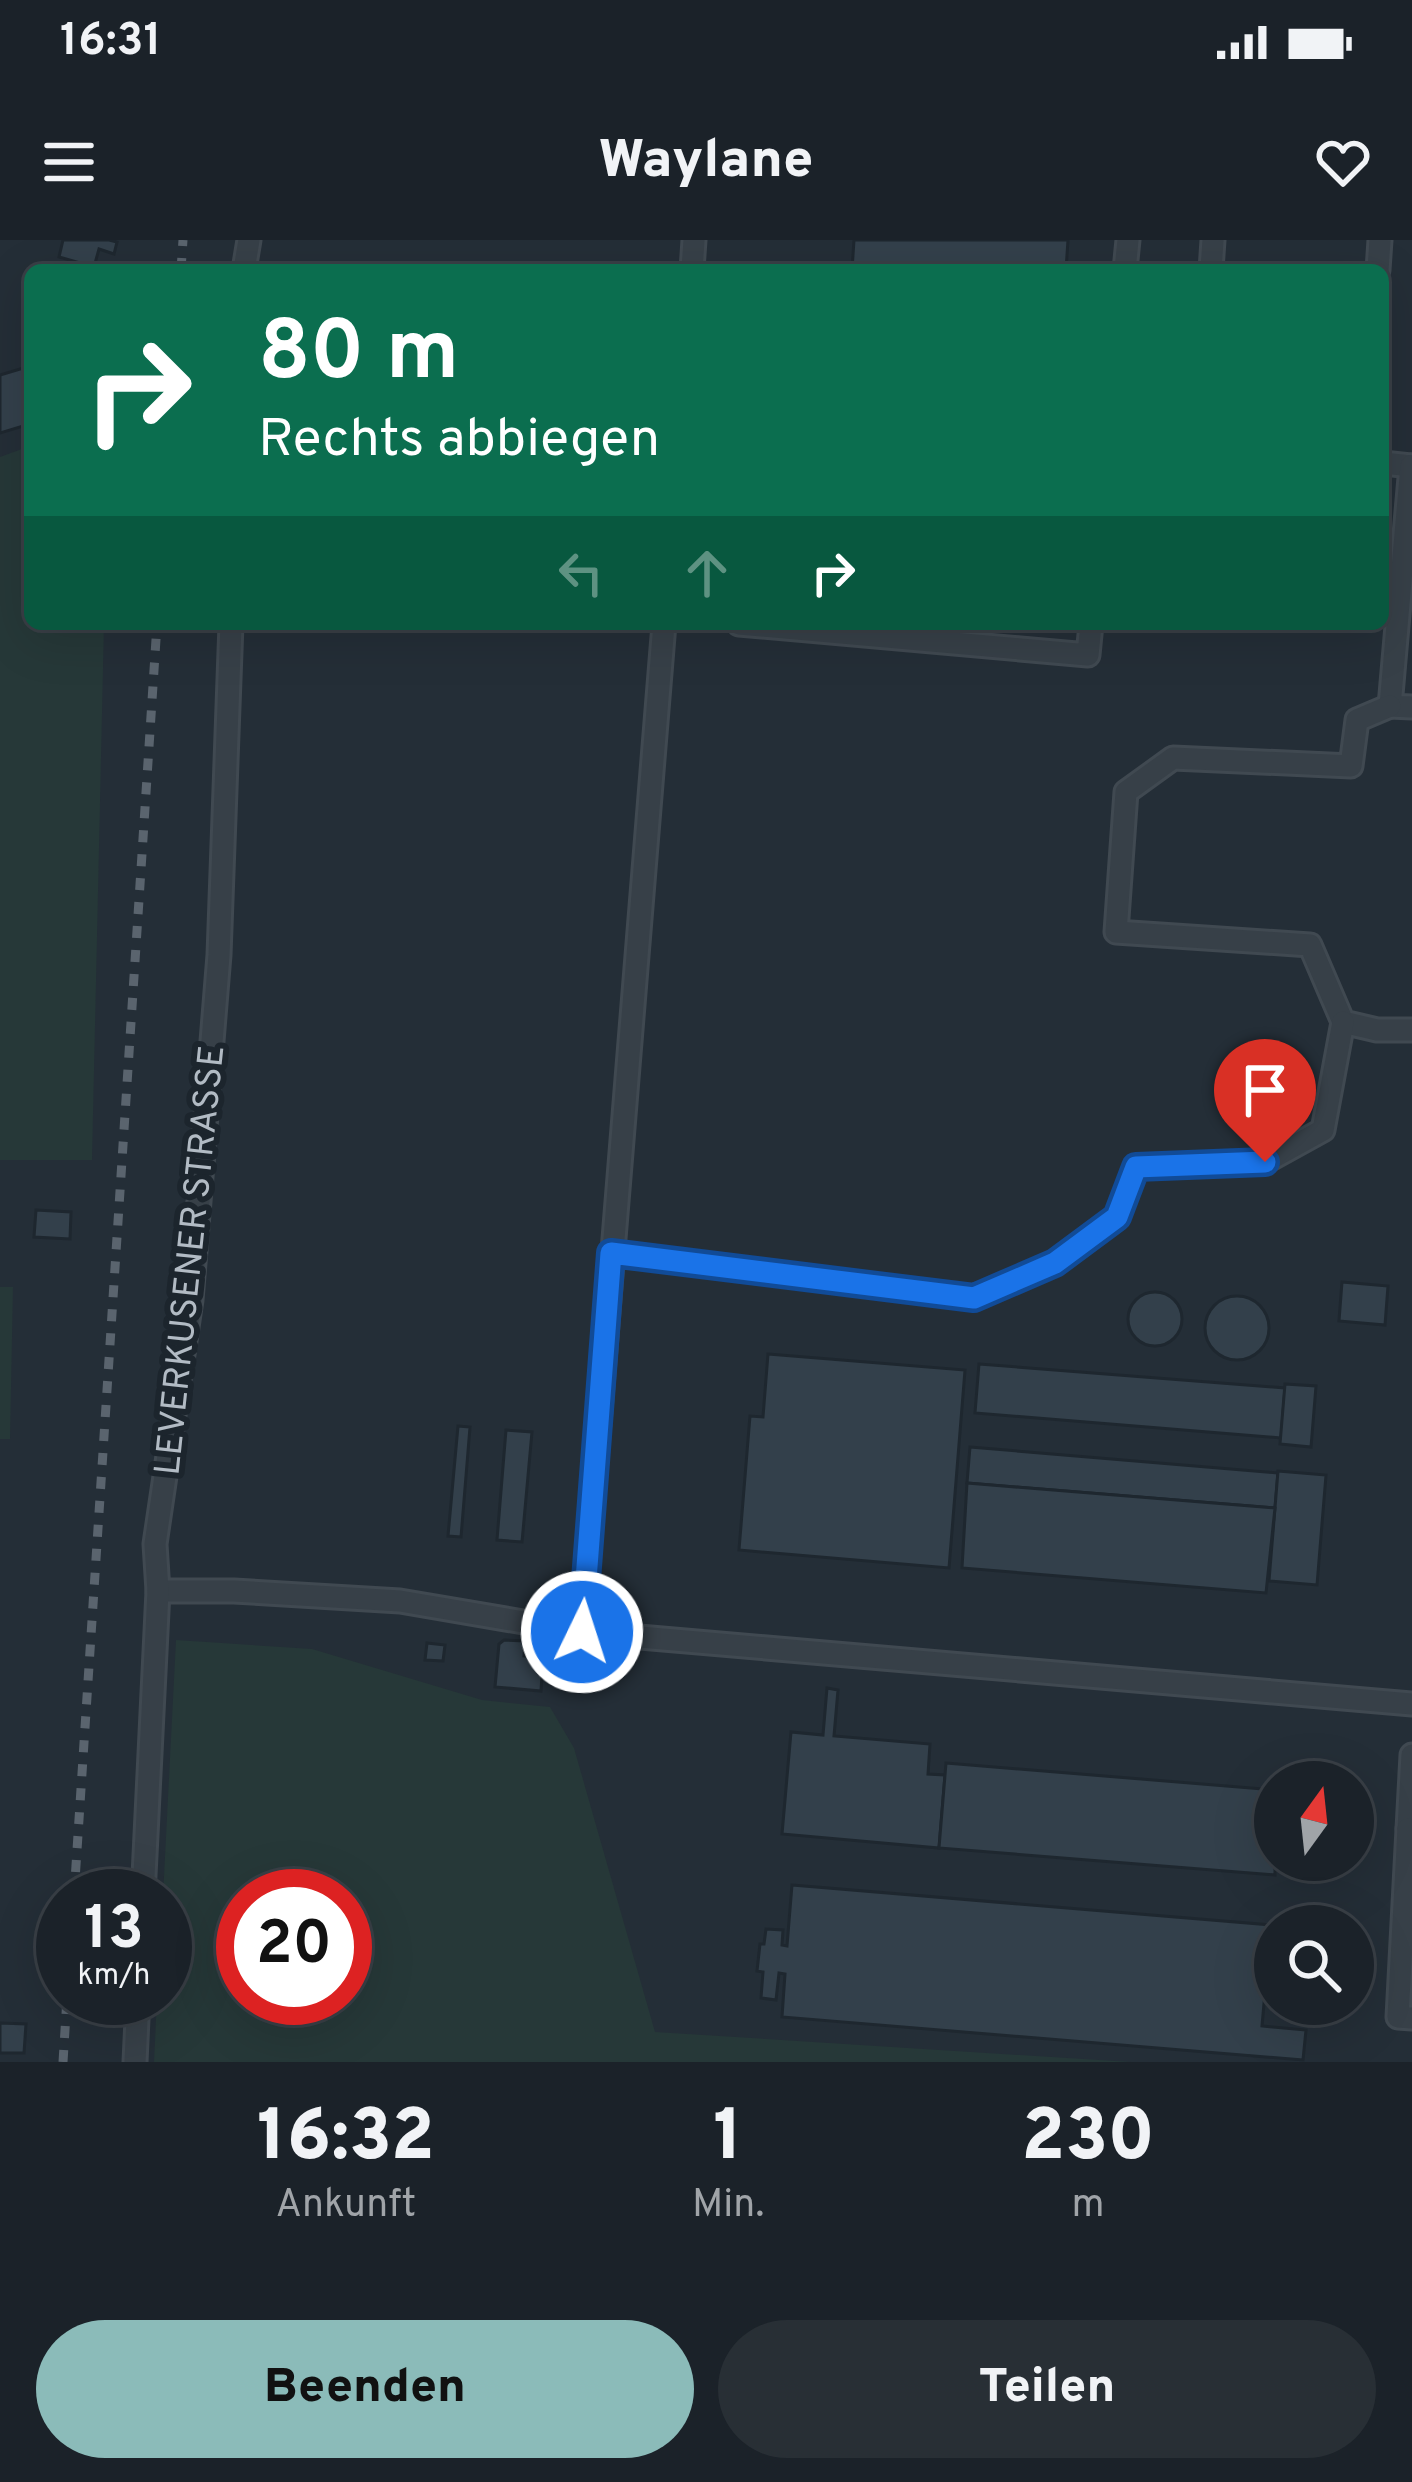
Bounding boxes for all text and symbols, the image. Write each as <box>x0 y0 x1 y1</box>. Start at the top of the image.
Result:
text: 16:31 <box>60 14 161 71</box>
text: Waylane <box>599 128 813 197</box>
icon: menu <box>36 129 102 195</box>
icon: heart <box>1310 129 1376 195</box>
text: 80 m <box>258 303 459 409</box>
icon: right <box>60 312 216 468</box>
text: Rechts abbiegen <box>258 407 660 476</box>
icon: left <box>548 540 614 606</box>
icon: ahead <box>674 540 740 606</box>
icon: right <box>800 540 866 606</box>
pin <box>1214 1039 1316 1162</box>
street label: LEVERKUSENER STRASSE <box>147 1043 237 1478</box>
icon: arrive <box>1232 1057 1298 1123</box>
position arrow <box>519 1569 645 1695</box>
north arrow <box>1254 1761 1374 1881</box>
map controls <box>1254 1761 1374 2025</box>
speed limit sign: 20 <box>216 1869 372 2025</box>
text: 13 <box>84 1894 144 1970</box>
button: search <box>1254 1905 1374 2025</box>
text: km/h <box>78 1958 150 1995</box>
text: 16:32 <box>257 2094 435 2186</box>
text: 1 <box>713 2094 743 2186</box>
text: 230 <box>1021 2094 1155 2186</box>
text: Ankunft <box>276 2182 416 2231</box>
text: Min. <box>692 2182 764 2231</box>
text: m <box>1072 2182 1105 2231</box>
button: Beenden <box>36 2320 694 2458</box>
button: Teilen <box>718 2320 1376 2458</box>

